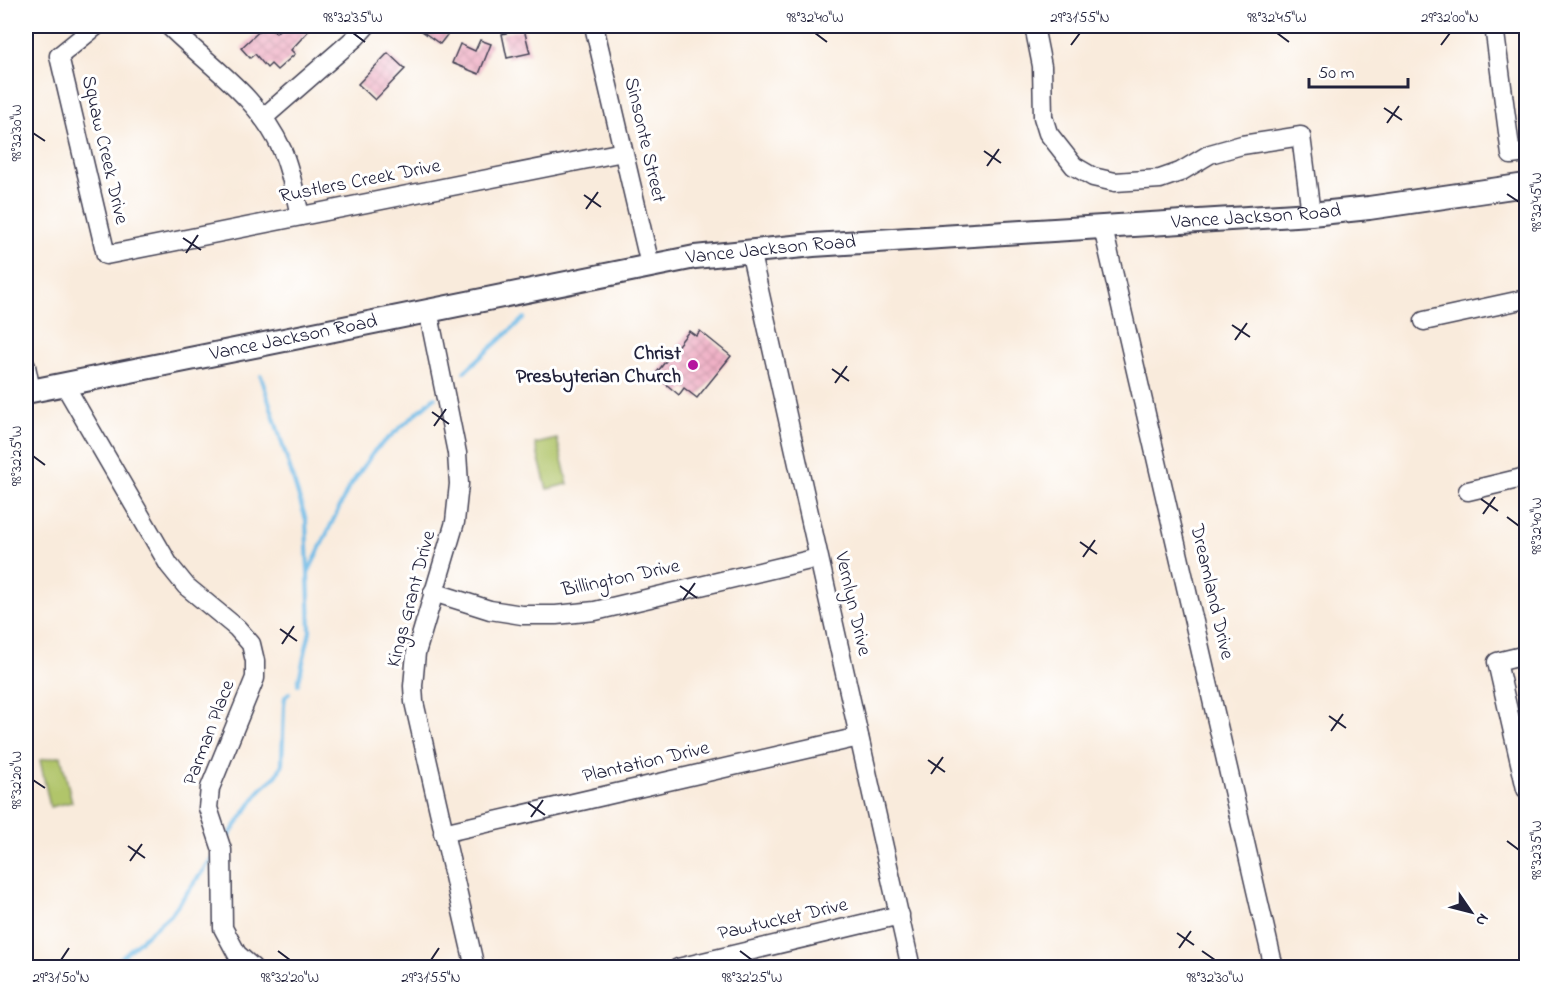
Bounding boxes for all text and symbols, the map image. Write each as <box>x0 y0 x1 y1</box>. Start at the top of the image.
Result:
text: 98°32'35"W <box>323 7 383 29</box>
text: 98°32'40"W <box>786 7 844 29</box>
text: 29°31'55"N <box>1050 7 1110 29</box>
text: 98°32'45"W <box>1247 7 1307 29</box>
text: 29°32'00"N <box>1421 7 1479 29</box>
scale bar <box>1309 51 1408 89</box>
text: 50 m <box>1318 61 1355 87</box>
street label: Squaw Creek Drive <box>73 73 135 227</box>
street label: Sinsonte Street <box>615 74 673 206</box>
text: 98°32'30"W <box>6 104 28 162</box>
street label: Rustlers Creek Drive <box>277 152 443 212</box>
text: 98°32'45"W <box>1526 172 1548 232</box>
street label: Vance Jackson Road <box>1169 196 1342 237</box>
street label: Vance Jackson Road <box>683 228 857 273</box>
street label: Vance Jackson Road <box>206 307 380 369</box>
place label: Christ Presbyterian Church <box>516 340 681 393</box>
marker: Christ Presbyterian Church <box>686 358 700 372</box>
text: 98°32'25"W <box>6 426 28 486</box>
text: 98°32'40"W <box>1526 497 1548 555</box>
street label: Dreamland Drive <box>1181 520 1241 663</box>
street label: Kings Grant Drive <box>380 527 445 671</box>
street label: Vernlyn Drive <box>826 548 878 659</box>
street label: Billington Drive <box>558 552 683 607</box>
street label: Parman Place <box>177 676 243 790</box>
street label: Plantation Drive <box>580 734 712 792</box>
text: 98°32'20"W <box>6 751 28 809</box>
text: 98°32'35"W <box>1526 820 1548 880</box>
north arrow <box>1441 882 1501 942</box>
street label: Pawtucket Drive <box>715 891 851 949</box>
text: N <box>1469 908 1495 931</box>
text: 29°31'50"N <box>32 967 90 989</box>
text: 98°32'20"W <box>261 967 319 989</box>
text: 29°31'55"N <box>401 967 461 989</box>
text: 98°32'25"W <box>722 967 782 989</box>
text: 98°32'30"W <box>1186 967 1244 989</box>

